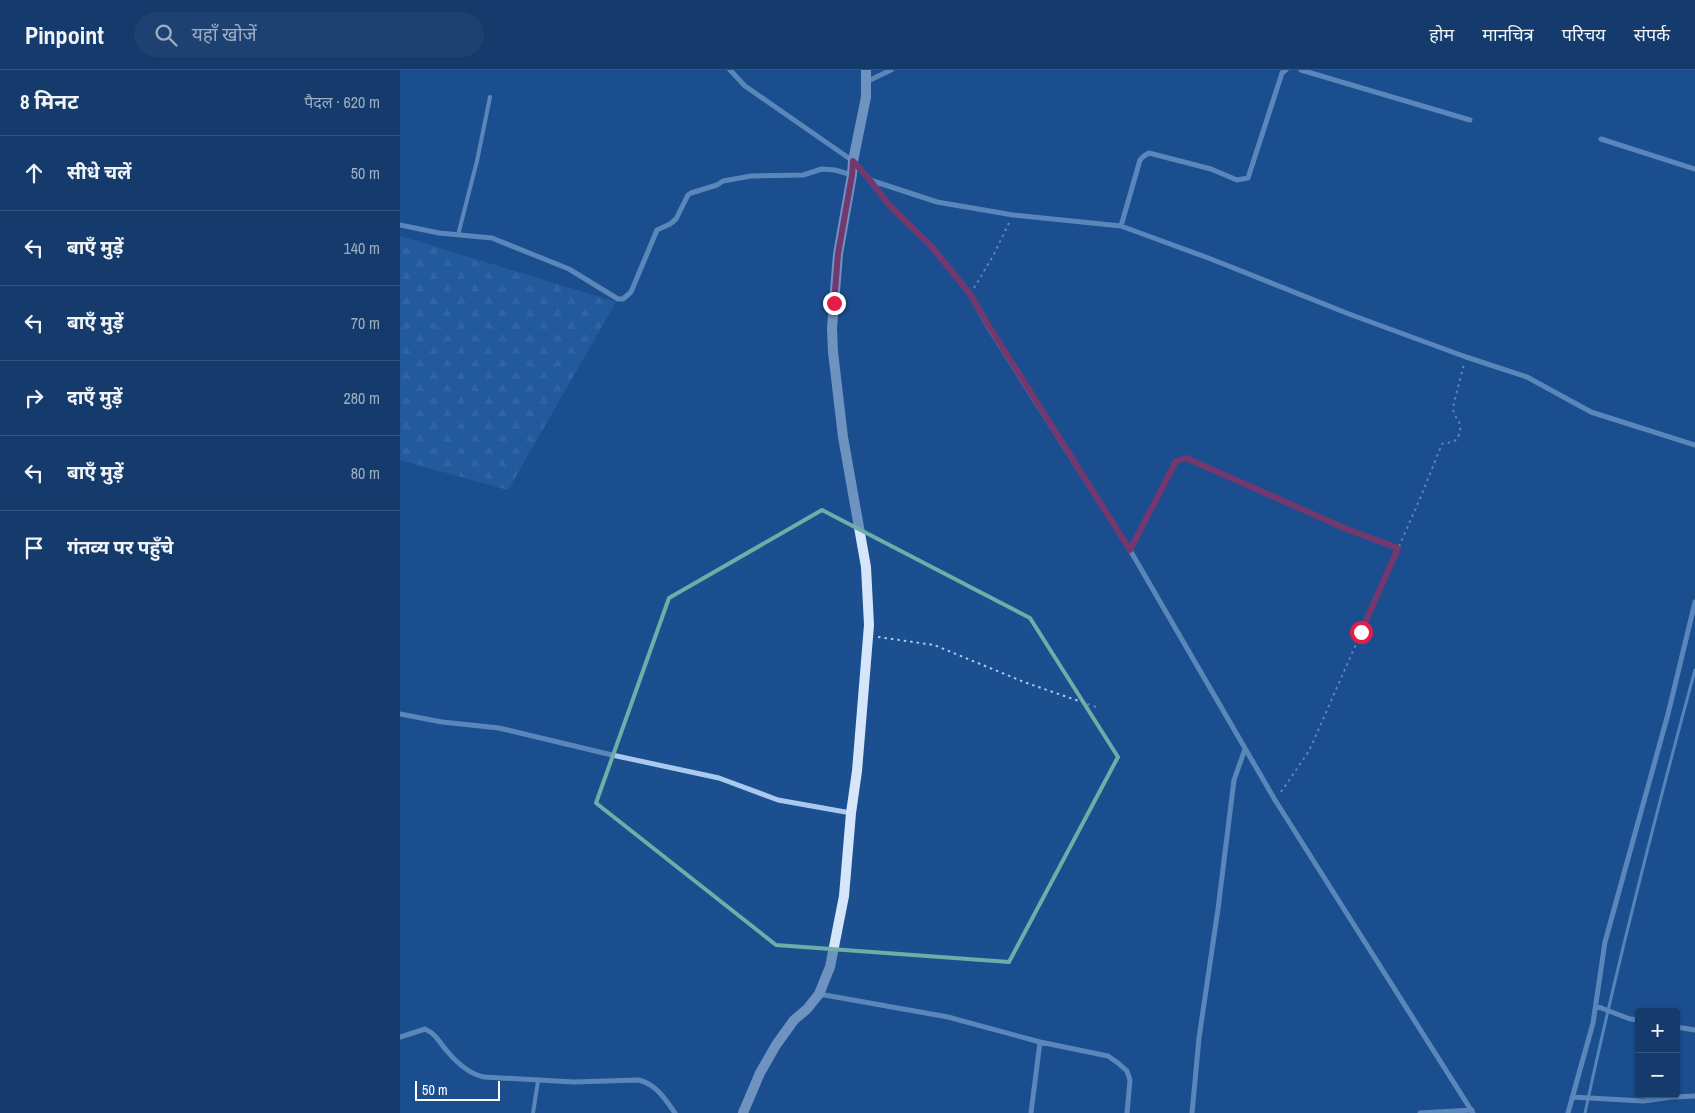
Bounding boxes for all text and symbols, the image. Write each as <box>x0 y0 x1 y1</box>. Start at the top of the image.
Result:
search box <box>134 12 484 57</box>
text: Pinpoint <box>25 19 104 51</box>
icon: search <box>152 21 180 49</box>
text: यहाँ खोजें <box>192 21 257 47</box>
text: होम <box>1429 22 1454 47</box>
text: मानचित्र <box>1482 22 1534 47</box>
text: परिचय <box>1562 22 1606 47</box>
text: संपर्क <box>1634 22 1670 47</box>
text: 8 मिनट <box>20 87 78 116</box>
text: पैदल · 620 m <box>304 91 380 113</box>
icon: ahead <box>20 159 48 187</box>
text: सीधे चलें <box>67 159 131 185</box>
text: 50 m <box>351 162 380 184</box>
icon: left <box>20 234 48 262</box>
text: बाएँ मुड़ें <box>67 234 123 260</box>
text: 140 m <box>344 237 380 259</box>
route end <box>823 292 846 315</box>
icon: left <box>20 309 48 337</box>
text: बाएँ मुड़ें <box>67 309 123 335</box>
text: 70 m <box>351 312 380 334</box>
icon: right <box>20 384 48 412</box>
text: दाएँ मुड़ें <box>67 384 122 410</box>
text: 280 m <box>344 387 380 409</box>
icon: left <box>20 459 48 487</box>
text: बाएँ मुड़ें <box>67 459 123 485</box>
text: 80 m <box>351 462 380 484</box>
icon: arrive <box>20 534 48 562</box>
text: गंतव्य पर पहुँचे <box>67 534 173 560</box>
route start <box>1350 621 1373 644</box>
map controls <box>1635 1008 1680 1098</box>
button: + <box>1635 1008 1680 1053</box>
button: − <box>1635 1053 1680 1098</box>
scale bar <box>415 1078 500 1101</box>
text: 50 m <box>422 1081 448 1099</box>

